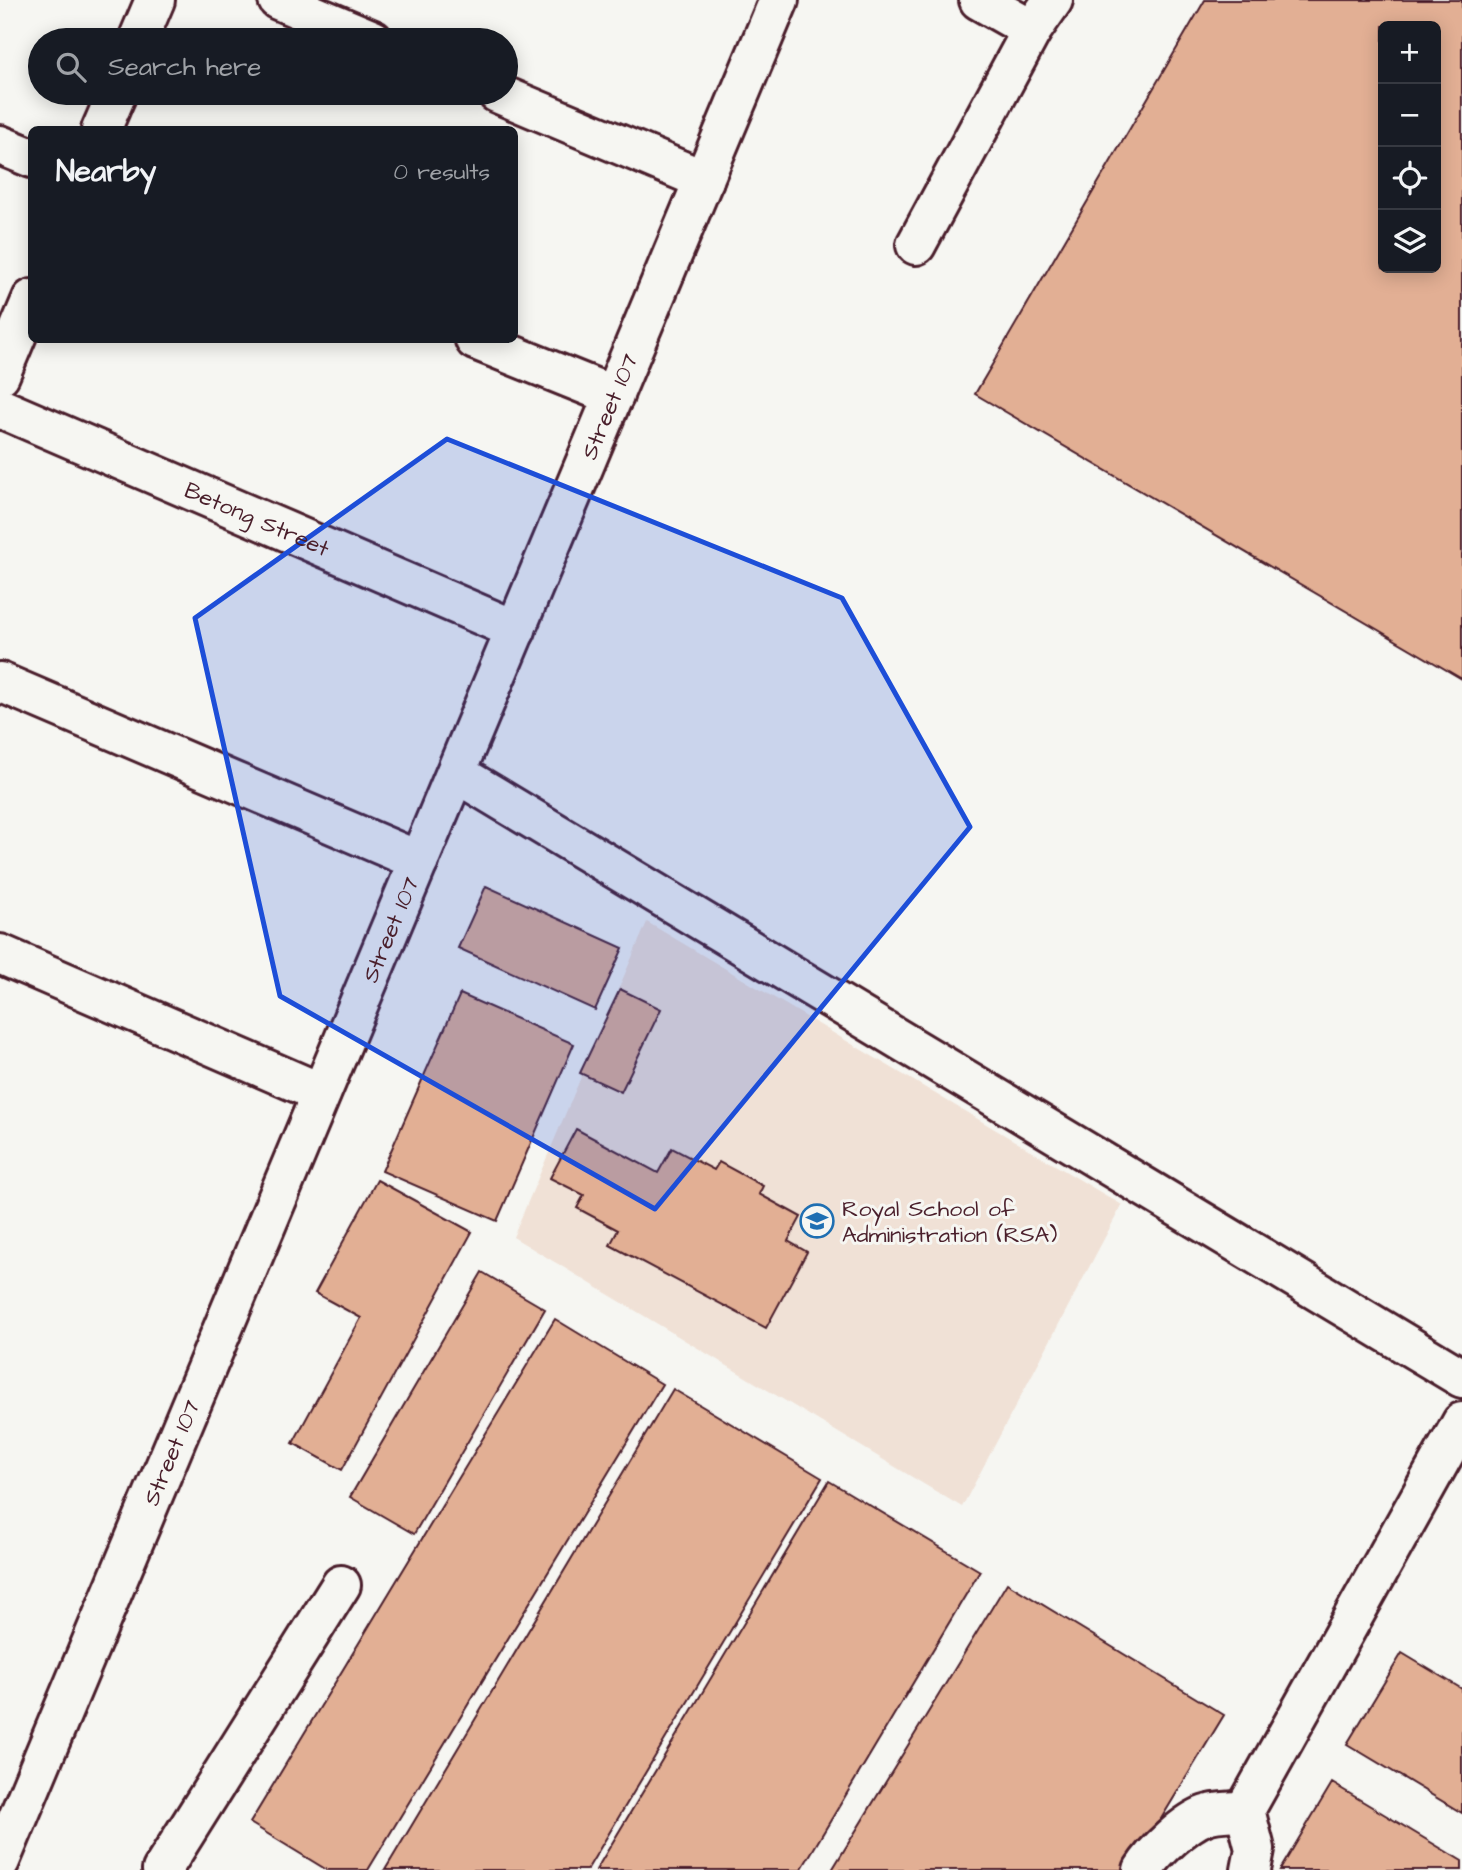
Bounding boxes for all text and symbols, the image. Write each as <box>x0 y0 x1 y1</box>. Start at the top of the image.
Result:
map controls <box>1378 21 1441 273</box>
button: + <box>1378 21 1441 84</box>
search box <box>28 28 518 105</box>
icon: search <box>52 48 90 86</box>
text: Search here <box>108 49 261 85</box>
button: − <box>1378 84 1441 147</box>
button: locate <box>1378 147 1441 210</box>
text: Nearby <box>56 151 156 193</box>
text: 0 results <box>393 156 490 188</box>
button: layers <box>1378 210 1441 273</box>
street label: Street 107 <box>573 349 646 464</box>
street label: Betong Street <box>179 474 335 565</box>
street label: Street 107 <box>355 872 427 987</box>
place label: Royal School of Administration (RSA) <box>842 1193 1057 1251</box>
school or university icon: Royal School of Administration (RSA) <box>798 1202 836 1240</box>
street label: Street 107 <box>136 1395 208 1511</box>

